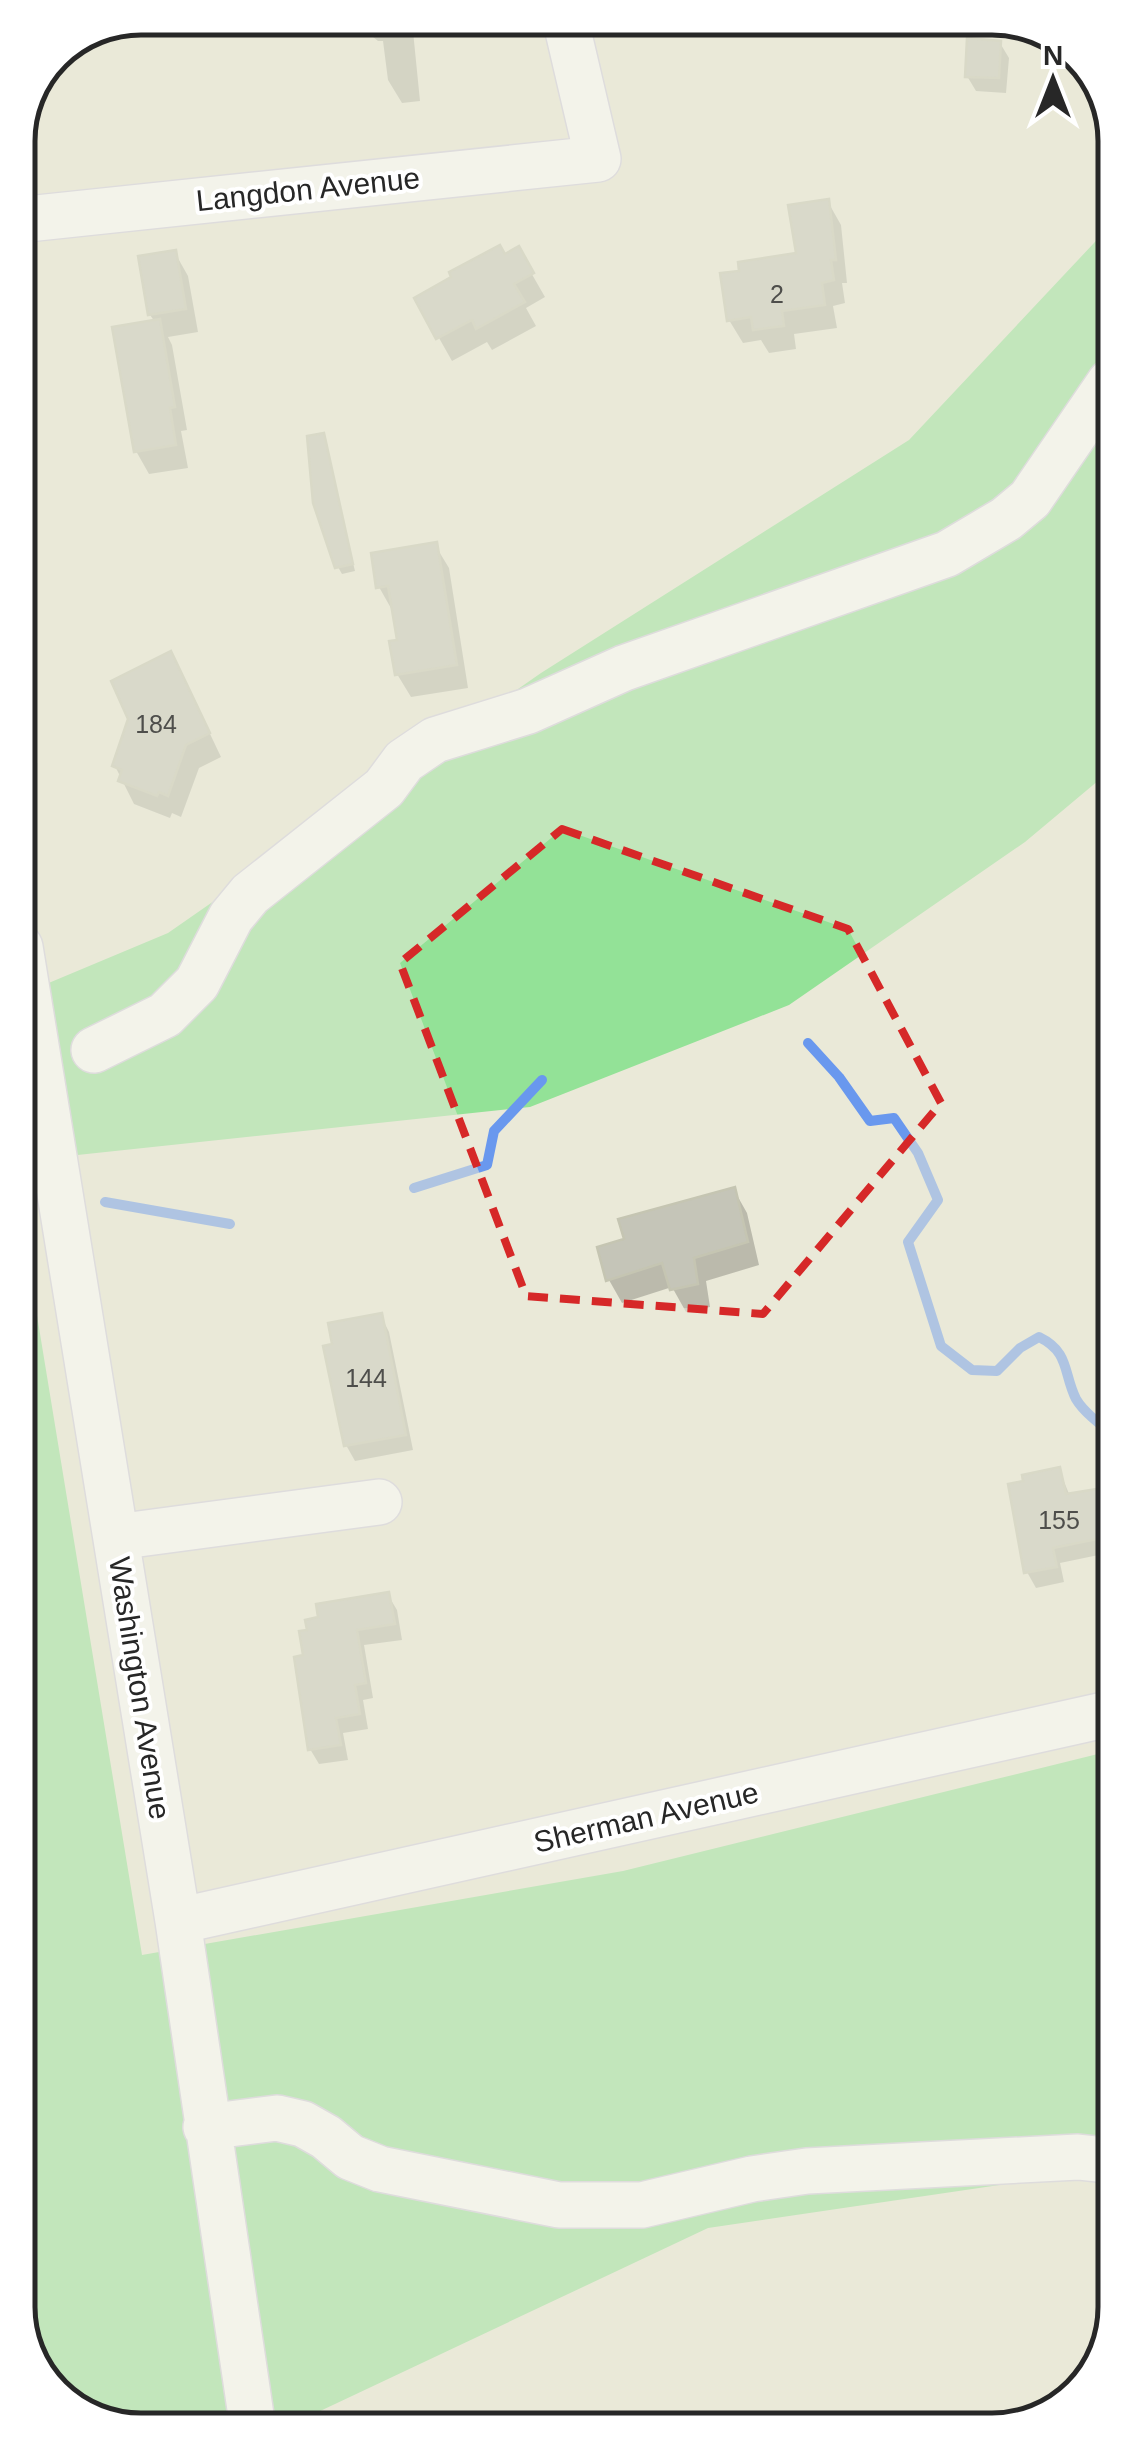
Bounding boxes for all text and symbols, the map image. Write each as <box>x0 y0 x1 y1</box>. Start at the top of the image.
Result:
north arrow <box>1003 30 1103 130</box>
text: N <box>1043 40 1063 71</box>
street label: Langdon Avenue <box>195 161 421 217</box>
house number: 2 <box>770 280 784 308</box>
house number: 184 <box>135 710 177 738</box>
house number: 144 <box>345 1364 387 1392</box>
house number: 155 <box>1038 1506 1080 1534</box>
street label: Washington Avenue <box>103 1554 177 1822</box>
street label: Sherman Avenue <box>530 1775 762 1859</box>

